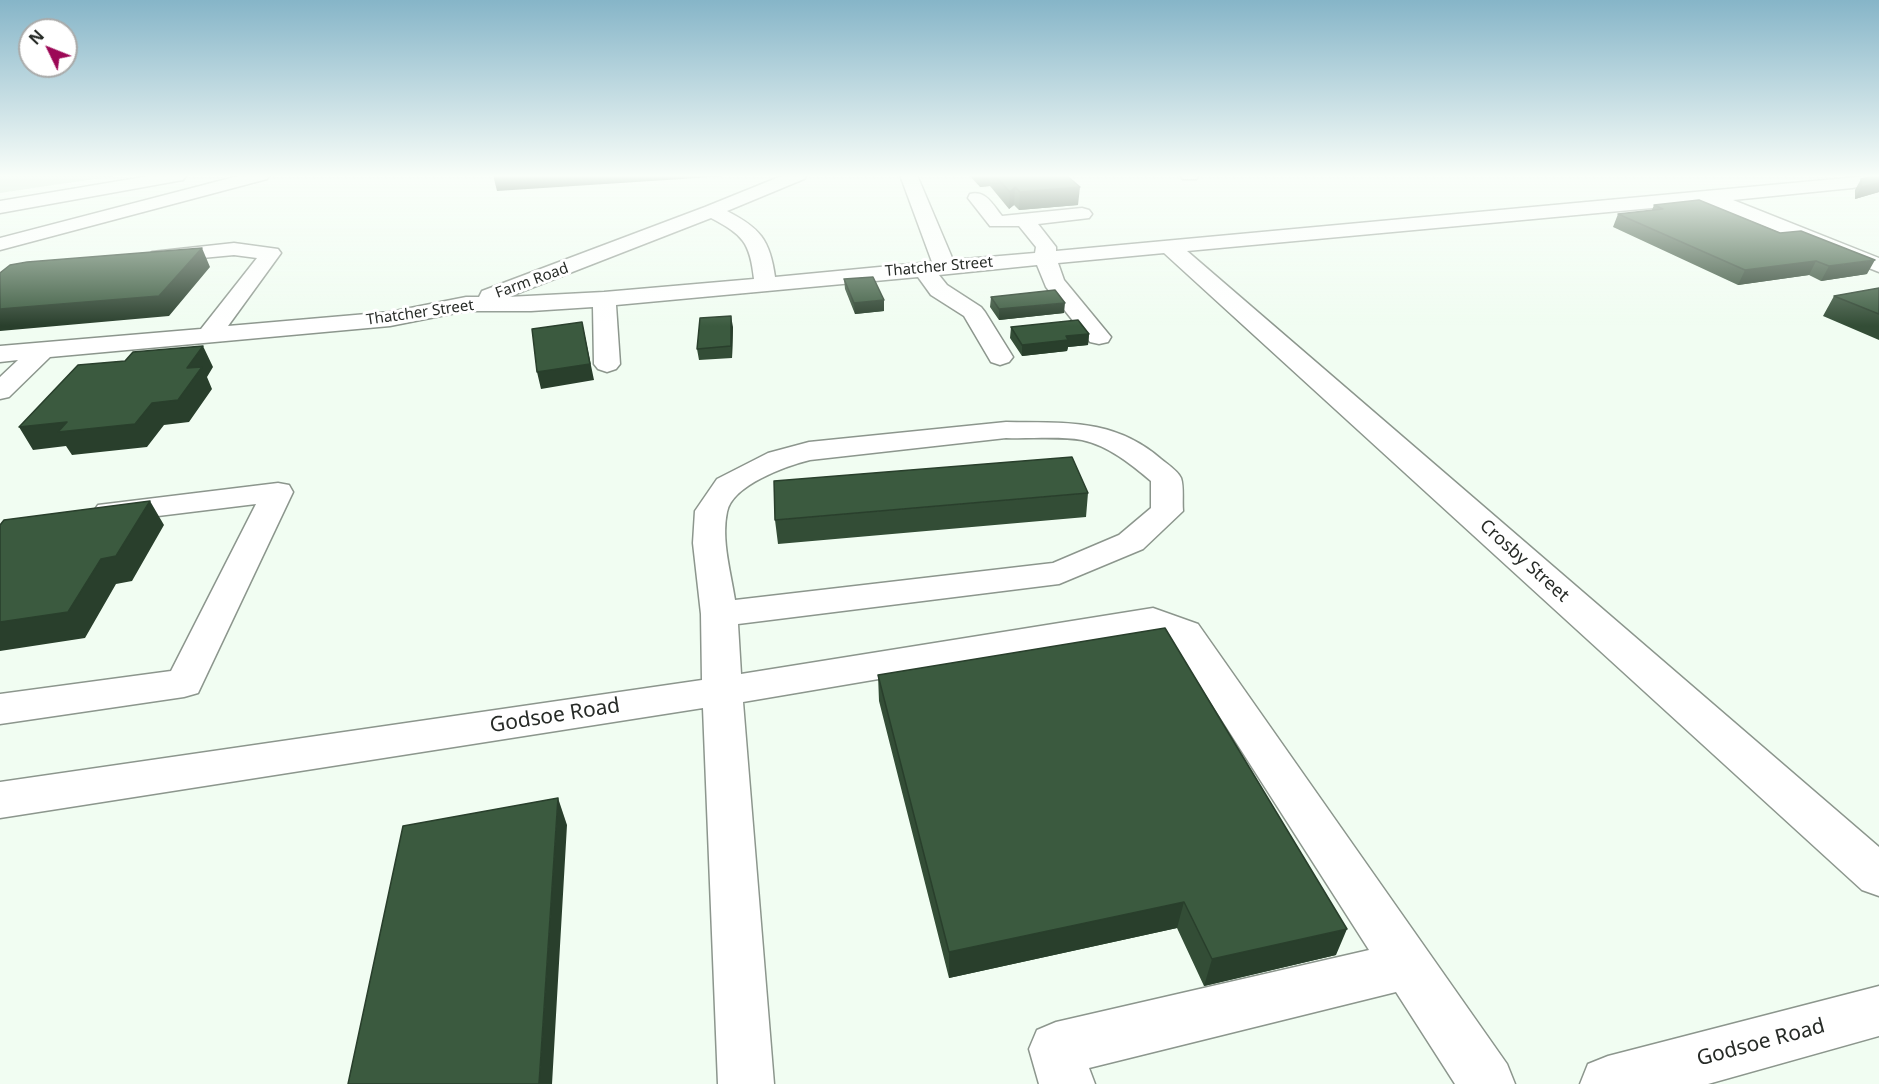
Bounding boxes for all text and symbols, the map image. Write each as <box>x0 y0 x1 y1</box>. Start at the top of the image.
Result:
north arrow <box>18 18 78 78</box>
text: N <box>24 25 49 49</box>
street label: Thatcher Street <box>884 253 994 281</box>
street label: Farm Road <box>493 259 571 303</box>
street label: Thatcher Street <box>365 297 475 329</box>
street label: Crosby Street <box>1475 515 1573 607</box>
street label: Godsoe Road <box>488 693 622 739</box>
street label: Godsoe Road <box>1694 1014 1828 1072</box>

